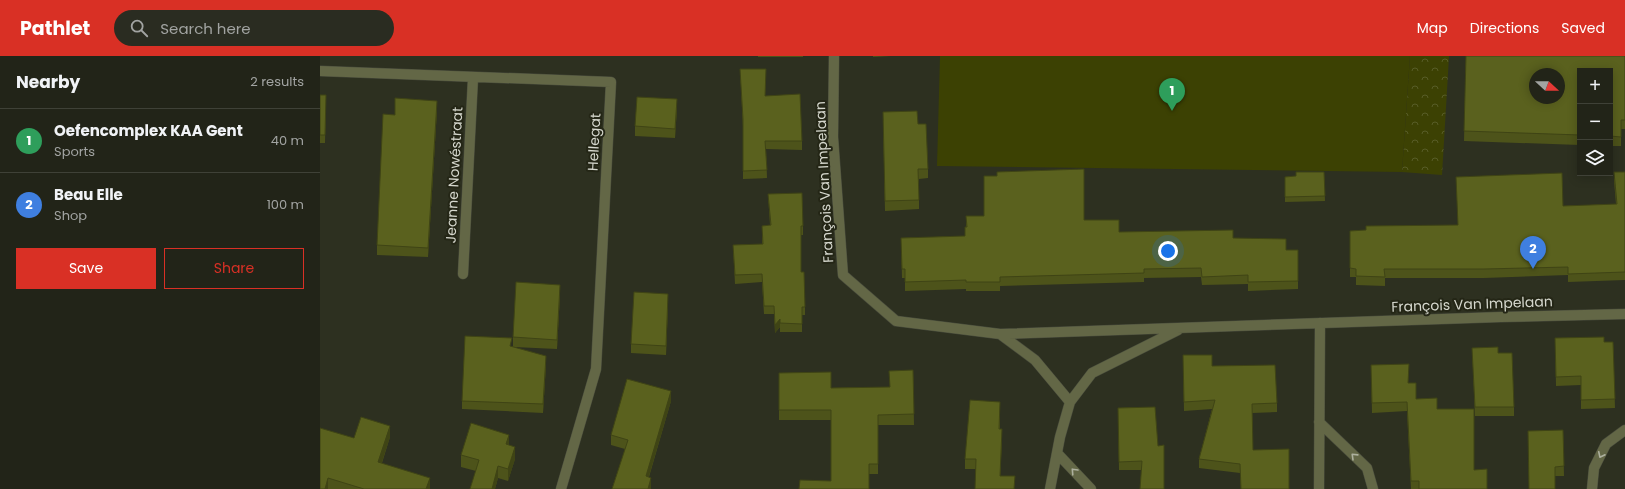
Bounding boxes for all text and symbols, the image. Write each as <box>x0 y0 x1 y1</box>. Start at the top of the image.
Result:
search box <box>114 10 394 46</box>
text: Pathlet <box>20 15 90 42</box>
icon: search <box>128 17 150 39</box>
text: Search here <box>160 18 251 39</box>
text: Map <box>1417 18 1448 38</box>
text: Directions <box>1470 18 1539 38</box>
text: Saved <box>1561 18 1605 38</box>
north arrow <box>1529 68 1565 104</box>
map controls <box>1577 68 1613 176</box>
button: + <box>1577 68 1613 104</box>
text: Nearby <box>16 70 80 94</box>
text: 2 results <box>250 72 304 91</box>
pin: 1 <box>1159 78 1185 111</box>
street label: François Van Impelaan <box>810 101 838 263</box>
button: − <box>1577 104 1613 140</box>
street label: Jeanne Nowéstraat <box>440 106 468 244</box>
street label: Hellegat <box>582 113 606 171</box>
text: Oefencomplex KAA Gent <box>54 120 243 141</box>
text: 1 <box>27 131 31 150</box>
text: 40 m <box>271 131 304 150</box>
button: layers <box>1577 140 1613 176</box>
text: Sports <box>54 142 95 161</box>
text: Beau Elle <box>54 184 123 205</box>
text: 2 <box>25 195 33 214</box>
text: 100 m <box>267 195 304 214</box>
text: Shop <box>54 206 87 225</box>
pin: 2 <box>1520 236 1546 269</box>
your location <box>1158 241 1178 261</box>
button: Save <box>16 248 156 289</box>
button: Share <box>164 248 304 289</box>
street label: François Van Impelaan <box>1391 291 1553 317</box>
one-way arrow <box>1598 450 1605 458</box>
one-way arrow <box>1351 453 1359 461</box>
one-way arrow <box>1071 468 1079 476</box>

